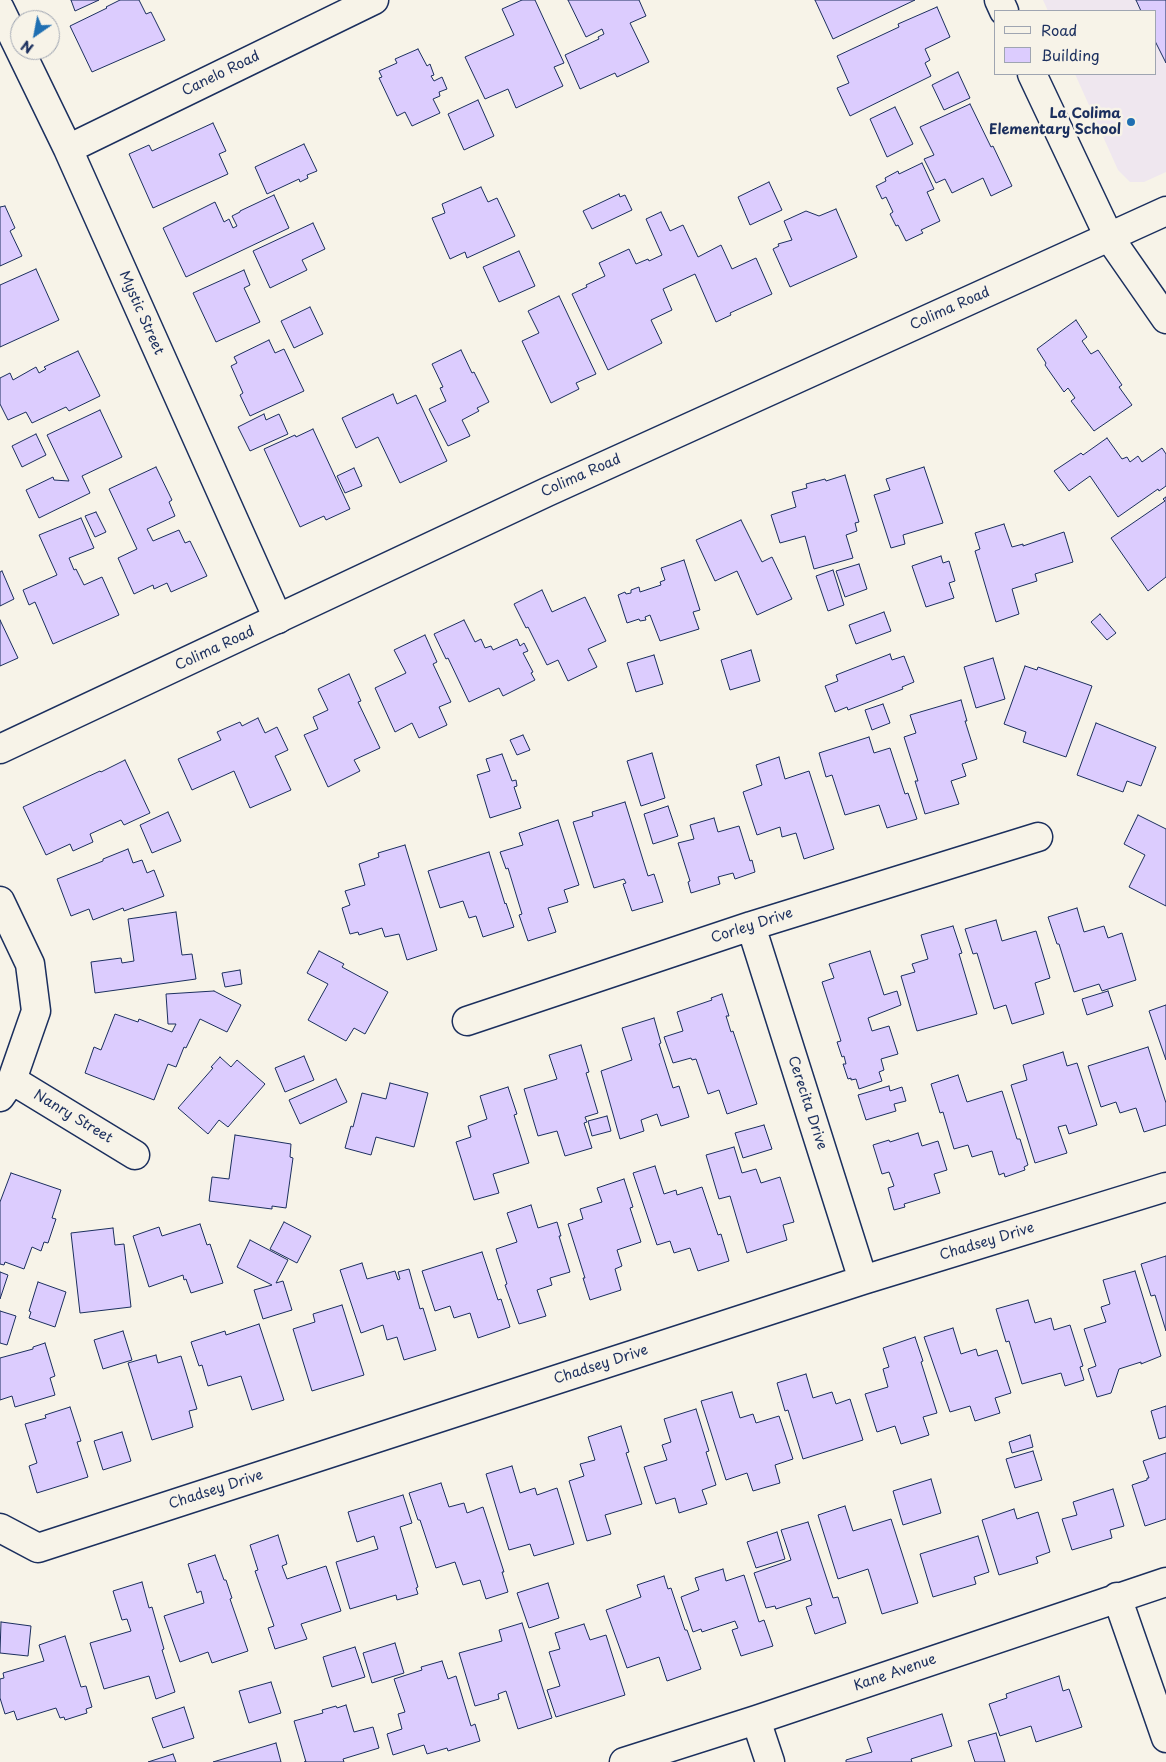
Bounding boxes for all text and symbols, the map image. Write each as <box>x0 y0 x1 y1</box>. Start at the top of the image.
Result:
north arrow <box>10 10 60 60</box>
legend <box>994 10 1156 75</box>
text: Road <box>1041 18 1077 41</box>
text: N <box>17 35 37 59</box>
text: Building <box>1041 43 1100 66</box>
street label: Canelo Road <box>179 48 263 100</box>
place label: La Colima Elementary School <box>989 106 1121 138</box>
marker: La Colima Elementary School <box>1125 116 1137 128</box>
street label: Mystic Street <box>115 268 167 358</box>
street label: Colima Road <box>907 284 993 334</box>
street label: Colima Road <box>538 451 624 501</box>
street label: Colima Road <box>173 623 257 675</box>
street label: Corley Drive <box>709 905 795 947</box>
street label: Cerecita Drive <box>784 1054 830 1152</box>
street label: Nanry Street <box>30 1087 116 1147</box>
street label: Chadsey Drive <box>938 1220 1036 1264</box>
street label: Chadsey Drive <box>552 1342 650 1388</box>
street label: Chadsey Drive <box>167 1467 265 1513</box>
street label: Kane Avenue <box>852 1651 938 1695</box>

